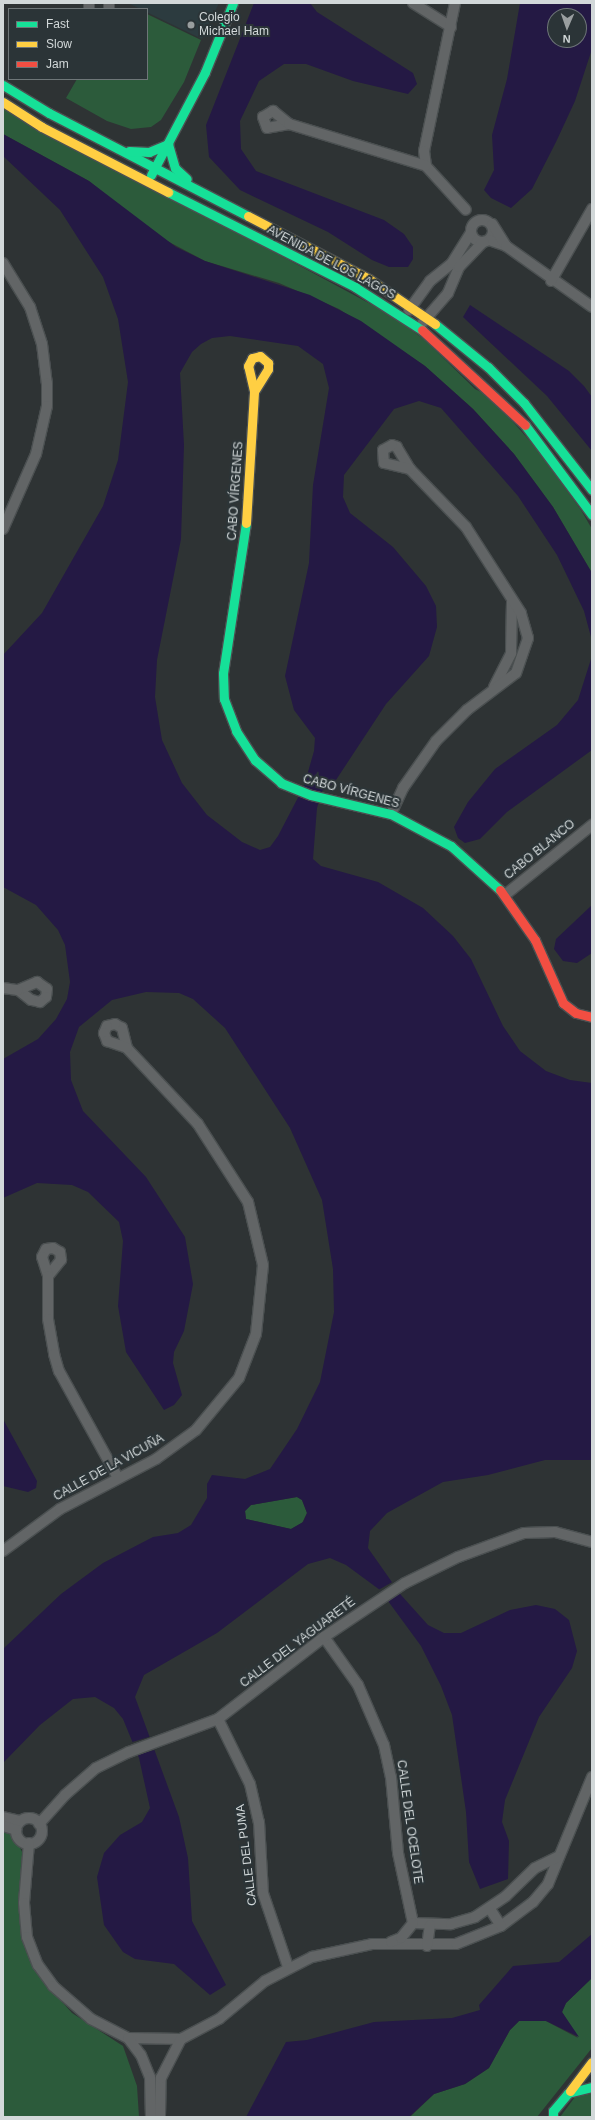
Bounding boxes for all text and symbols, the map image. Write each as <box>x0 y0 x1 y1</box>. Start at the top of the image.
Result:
legend <box>8 8 148 80</box>
north arrow <box>547 8 587 48</box>
place label: Colegio Michael Ham <box>199 11 269 39</box>
text: Fast <box>46 17 69 31</box>
marker: Colegio Michael Ham <box>186 20 196 30</box>
text: N <box>562 33 571 45</box>
text: Slow <box>46 37 72 51</box>
text: Jam <box>46 57 69 71</box>
street label: AVENIDA DE LOS LAGOS <box>264 223 398 303</box>
street label: CABO VÍRGENES <box>225 441 247 541</box>
street label: CABO VÍRGENES <box>301 772 401 812</box>
street label: CABO BLANCO <box>502 817 578 883</box>
street label: CALLE DE LA VICUÑA <box>51 1431 167 1505</box>
street label: CALLE DEL YAGUARETÉ <box>237 1595 359 1691</box>
street label: CALLE DEL OCELOTE <box>393 1759 425 1885</box>
street label: CALLE DEL PUMA <box>234 1803 260 1907</box>

